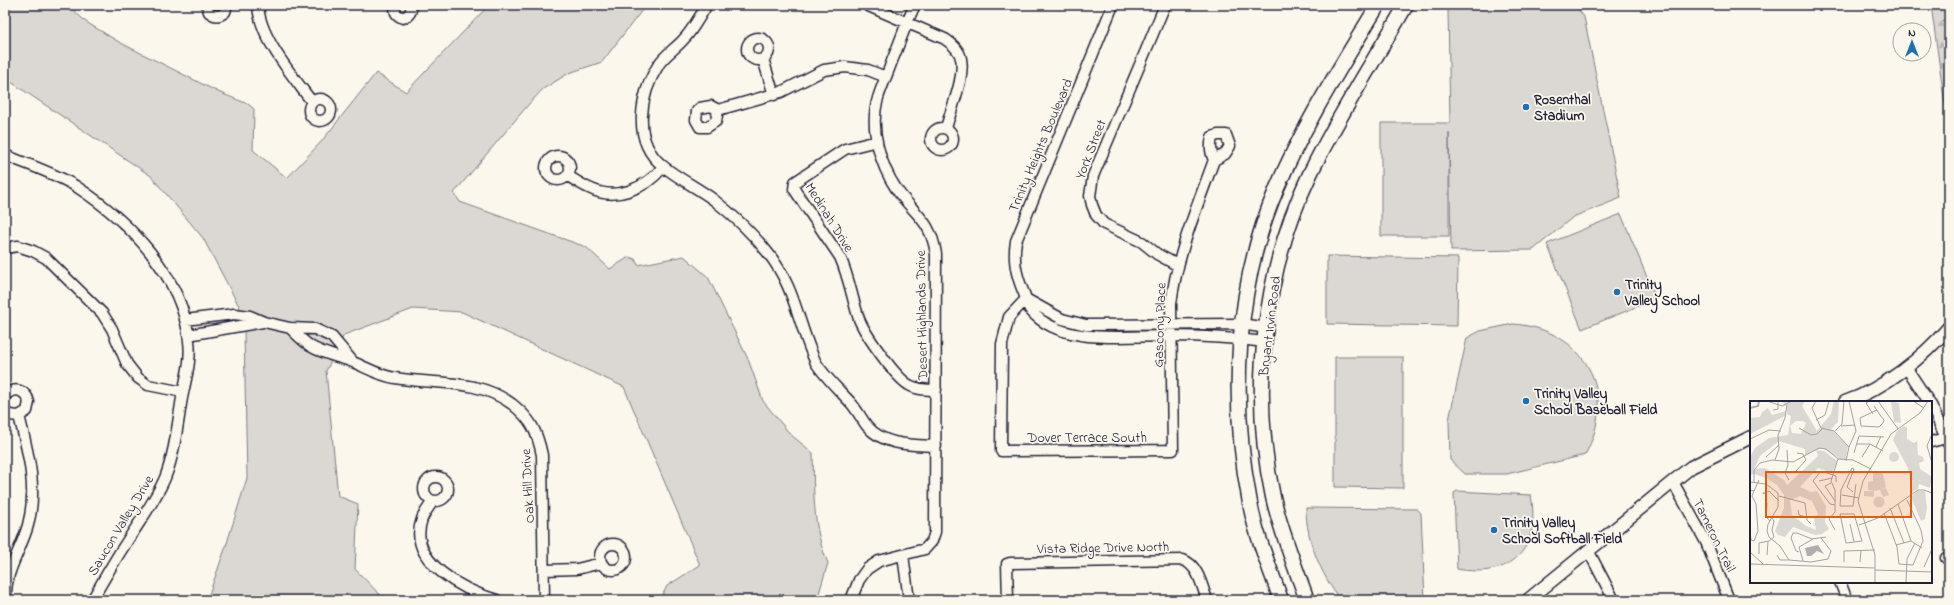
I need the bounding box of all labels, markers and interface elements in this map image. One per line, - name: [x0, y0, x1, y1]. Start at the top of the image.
- north arrow: [1892, 22, 1932, 62]
- text: N: [1908, 25, 1916, 41]
- street label: Trinity Heights Boulevard: [1004, 75, 1080, 216]
- place label: Rosenthal Stadium: [1533, 90, 1591, 127]
- marker: Rosenthal Stadium: [1521, 102, 1531, 112]
- street label: York Street: [1070, 116, 1113, 182]
- street label: Medinah Drive: [799, 179, 859, 257]
- street label: Desert Highlands Drive: [911, 249, 935, 381]
- street label: Bryant Irvin Road: [1254, 275, 1288, 379]
- place label: Trinity Valley School: [1624, 275, 1700, 314]
- street label: Gascony Place: [1149, 282, 1173, 368]
- marker: Trinity Valley School: [1612, 287, 1622, 297]
- place label: Trinity Valley School Baseball Field: [1534, 384, 1658, 421]
- marker: Trinity Valley School Baseball Field: [1521, 396, 1531, 406]
- inset map: [1750, 401, 1932, 583]
- street label: Dover Terrace South: [1026, 428, 1147, 449]
- street label: Oak Hill Drive: [516, 447, 541, 524]
- street label: Saucon Valley Drive: [83, 471, 161, 581]
- street label: Tameron Trail: [1687, 495, 1741, 576]
- place label: Trinity Valley School Softball Field: [1502, 513, 1622, 550]
- marker: Trinity Valley School Softball Field: [1489, 525, 1499, 535]
- street label: Vista Ridge Drive North: [1036, 537, 1169, 561]

